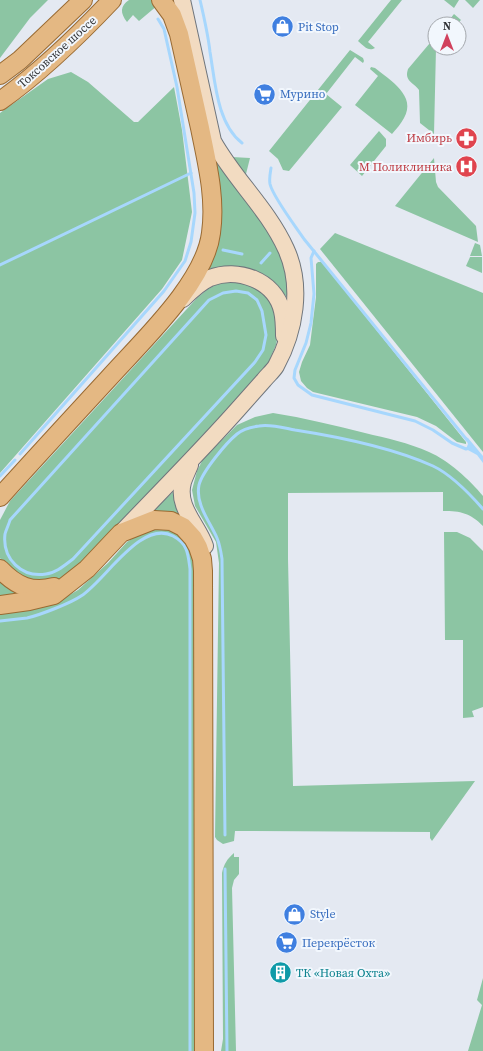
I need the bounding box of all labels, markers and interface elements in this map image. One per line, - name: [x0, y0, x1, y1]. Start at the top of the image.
- street label: Токсовское шоссе: [14, 12, 100, 92]
- shop icon: Pit Stop: [270, 14, 296, 40]
- north arrow: [427, 16, 467, 56]
- place label: Pit Stop: [298, 19, 339, 35]
- text: N: [443, 19, 451, 34]
- supermarket icon: Мурино: [252, 81, 278, 107]
- place label: Мурино: [280, 86, 326, 102]
- pharmacy icon: Имбирь: [454, 125, 480, 151]
- place label: Имбирь: [406, 130, 452, 146]
- hospital icon: М Поликлиника: [454, 154, 480, 180]
- place label: М Поликлиника: [359, 159, 453, 175]
- shop icon: Style: [282, 901, 308, 927]
- place label: Style: [310, 906, 336, 922]
- supermarket icon: Перекрёсток: [273, 930, 299, 956]
- place label: Перекрёсток: [302, 935, 375, 951]
- building icon: ТК «Новая Охта»: [268, 960, 294, 986]
- place label: ТК «Новая Охта»: [296, 965, 390, 981]

